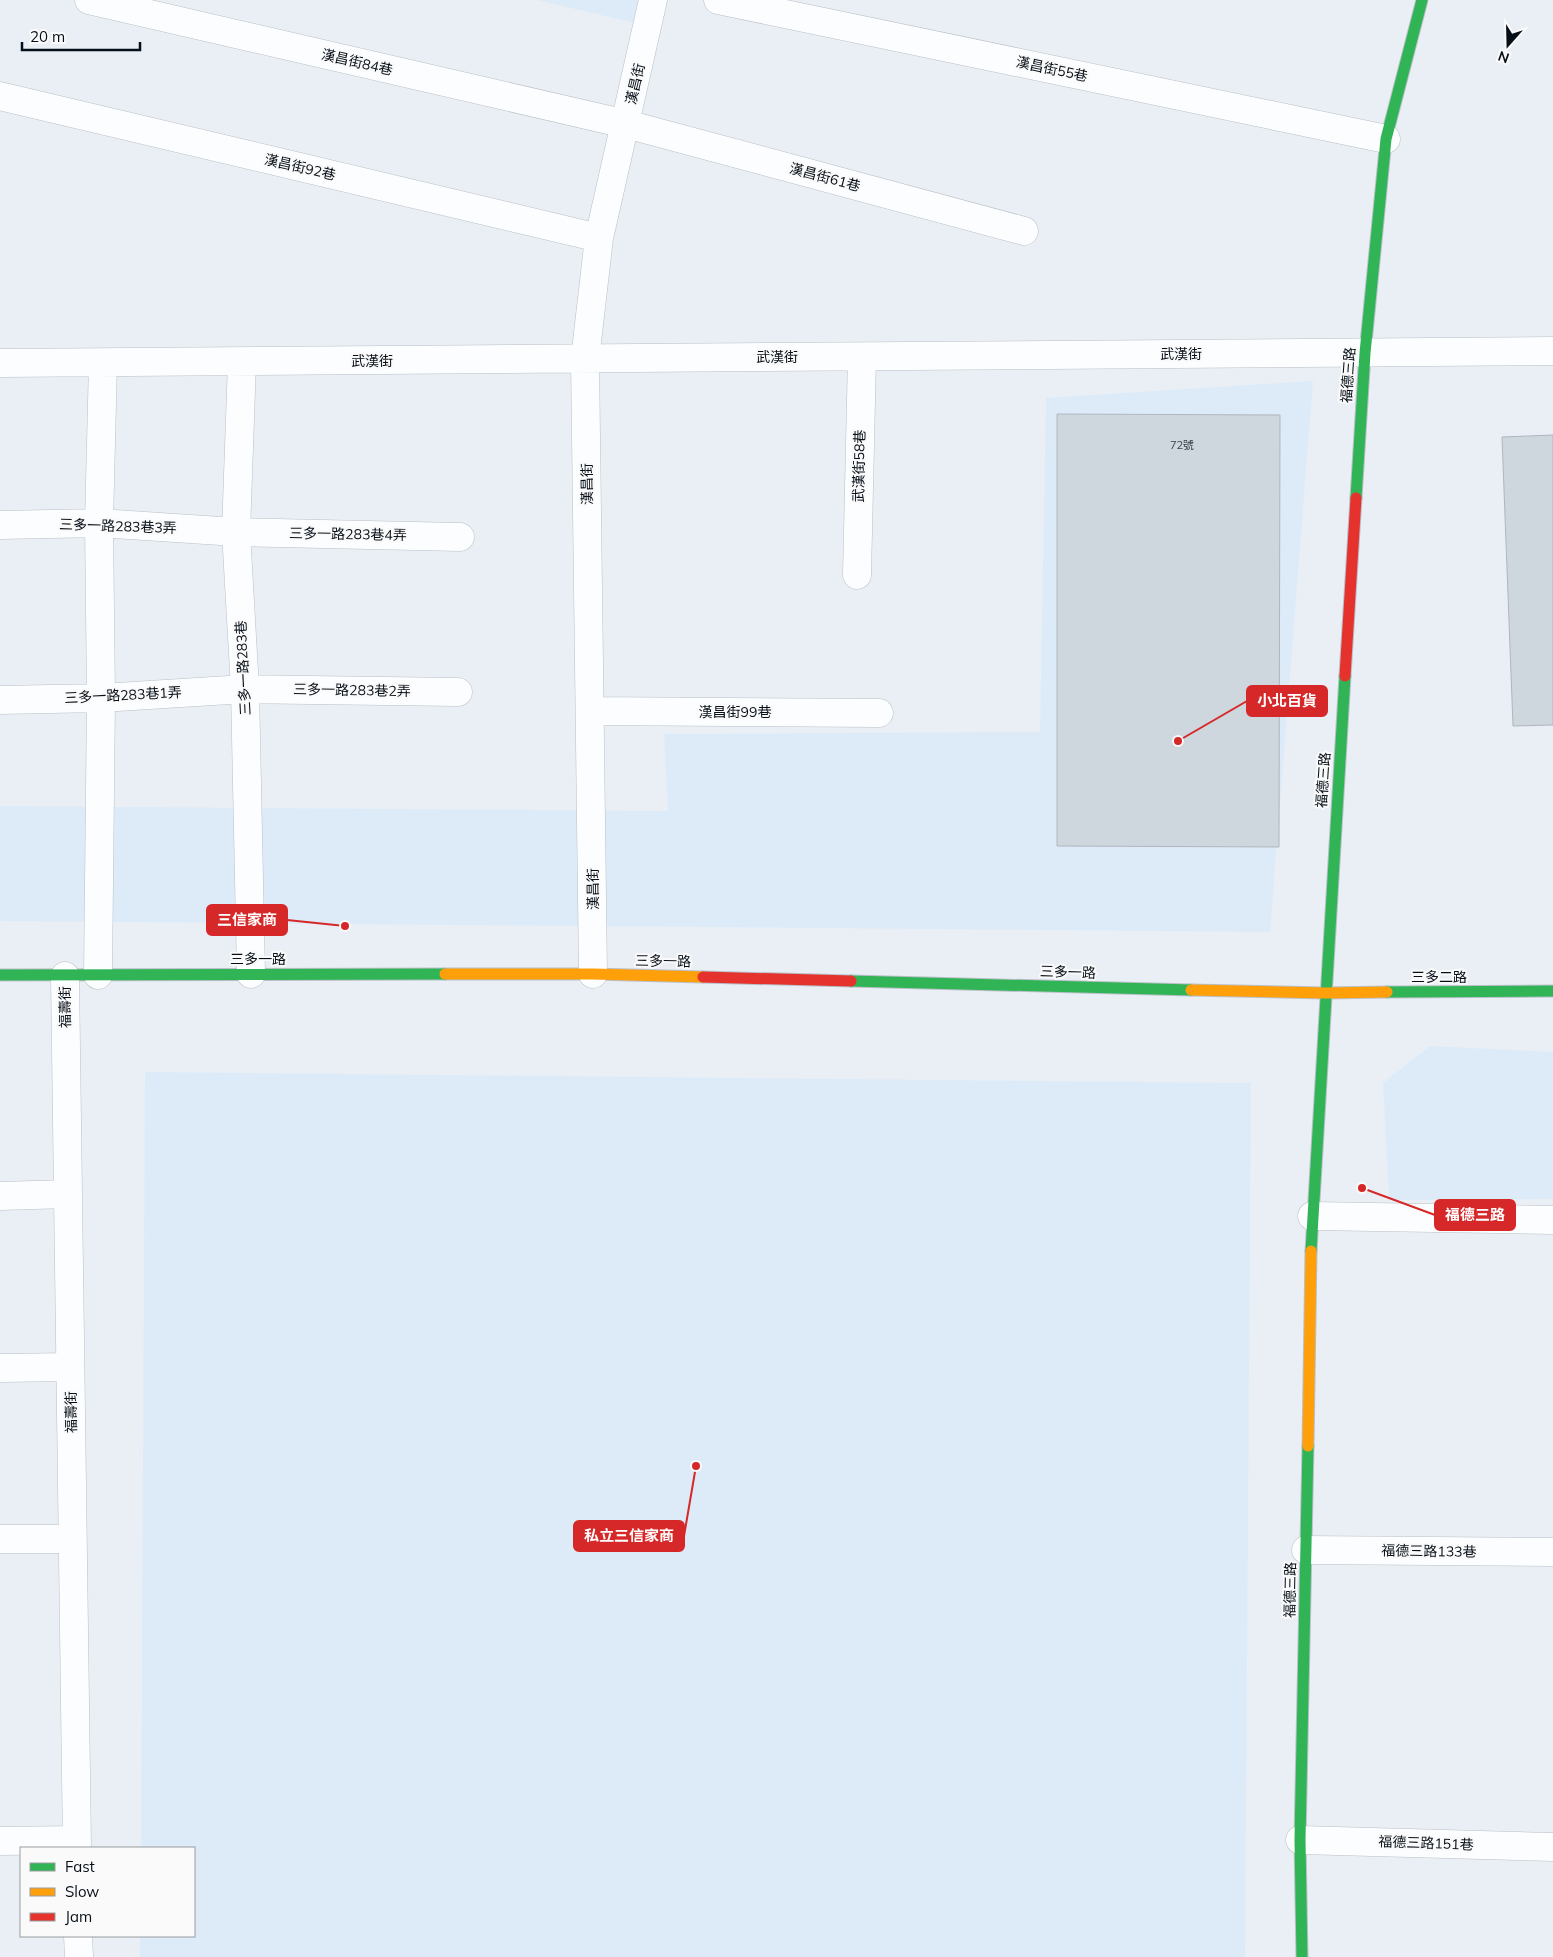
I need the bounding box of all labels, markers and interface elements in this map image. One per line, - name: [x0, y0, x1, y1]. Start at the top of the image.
- scale bar: [22, 20, 140, 52]
- north arrow: [1483, 20, 1533, 70]
- text: 20 m: [30, 27, 65, 46]
- street label: 漢昌街84巷: [320, 45, 394, 79]
- text: N: [1496, 47, 1512, 67]
- street label: 漢昌街55巷: [1015, 53, 1089, 85]
- street label: 漢昌街: [622, 62, 648, 106]
- street label: 漢昌街92巷: [263, 150, 337, 184]
- street label: 漢昌街61巷: [788, 159, 862, 195]
- street label: 武漢街: [1160, 345, 1202, 363]
- street label: 福德三路: [1337, 346, 1359, 404]
- street label: 武漢街: [756, 348, 798, 366]
- street label: 武漢街: [351, 352, 393, 370]
- street label: 武漢街58巷: [849, 429, 869, 503]
- house number: 72號: [1170, 438, 1194, 452]
- street label: 漢昌街: [578, 463, 596, 505]
- street label: 三多一路283巷3弄: [59, 515, 177, 537]
- street label: 三多一路283巷4弄: [289, 524, 407, 544]
- street label: 三多一路283巷: [232, 620, 254, 716]
- street label: 三多一路283巷2弄: [293, 680, 411, 700]
- street label: 三多一路283巷1弄: [64, 683, 182, 707]
- callout: 小北百貨: [1247, 686, 1327, 716]
- text: 小北百貨: [1257, 691, 1317, 710]
- street label: 漢昌街99巷: [699, 703, 771, 721]
- street label: 福德三路: [1312, 751, 1334, 809]
- street label: 漢昌街: [584, 868, 602, 910]
- callout: 三信家商: [207, 905, 287, 935]
- text: 三信家商: [217, 910, 277, 929]
- street label: 三多一路: [230, 950, 286, 968]
- street label: 三多一路: [635, 952, 691, 970]
- street label: 三多一路: [1040, 962, 1096, 982]
- street label: 三多二路: [1411, 968, 1467, 986]
- street label: 福壽街: [56, 986, 74, 1028]
- callout: 福德三路: [1435, 1200, 1515, 1230]
- text: 福德三路: [1445, 1205, 1505, 1224]
- street label: 福壽街: [62, 1391, 80, 1433]
- callout: 私立三信家商: [574, 1521, 684, 1551]
- text: 私立三信家商: [584, 1526, 674, 1545]
- street label: 福德三路133巷: [1381, 1541, 1477, 1561]
- street label: 福德三路: [1281, 1562, 1299, 1618]
- street label: 福德三路151巷: [1378, 1832, 1474, 1854]
- legend: [20, 1847, 195, 1937]
- text: Fast: [65, 1857, 95, 1876]
- text: Slow: [65, 1882, 99, 1901]
- text: Jam: [65, 1907, 92, 1926]

